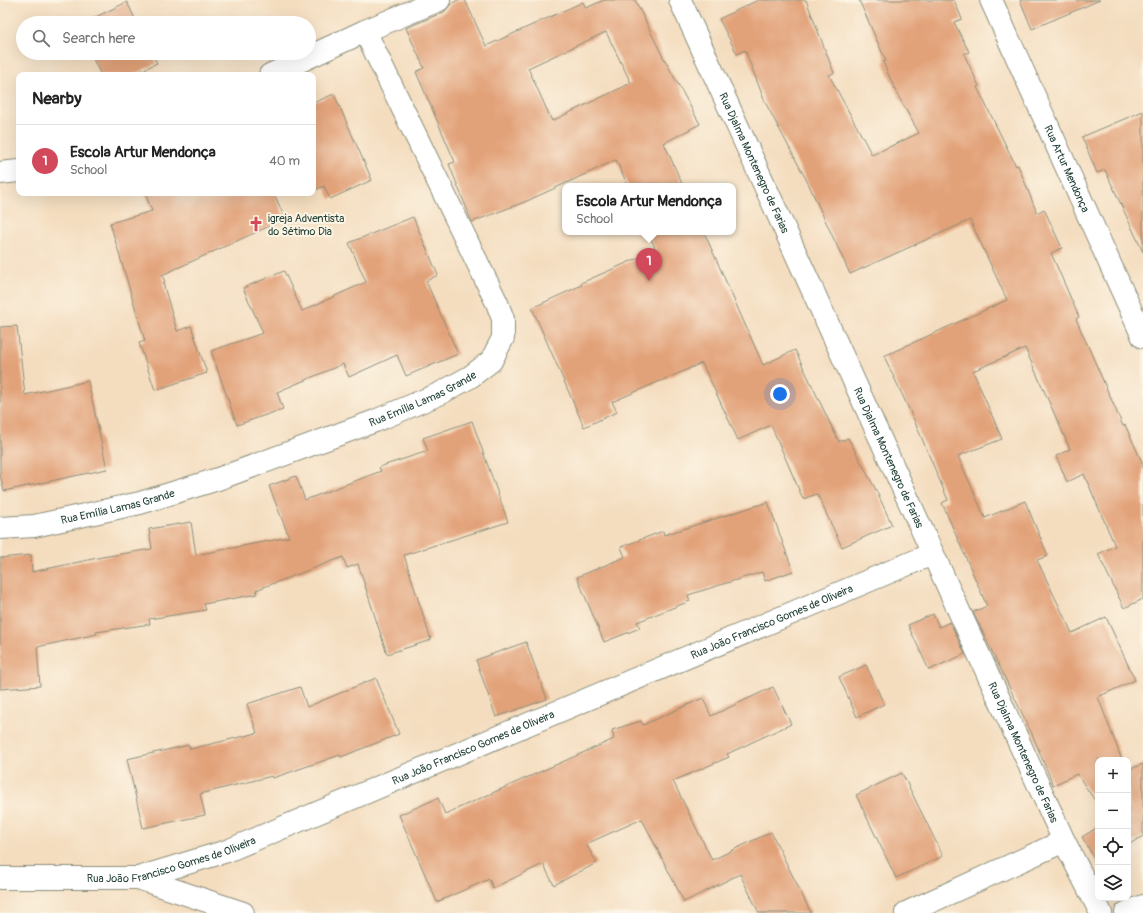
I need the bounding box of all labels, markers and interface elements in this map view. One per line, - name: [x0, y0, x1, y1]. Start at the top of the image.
- search box: [16, 16, 316, 60]
- icon: search: [30, 27, 52, 49]
- text: Search here: [62, 29, 135, 48]
- text: Nearby: [32, 88, 81, 109]
- street label: Rua Djalma Montenegro de Farias: [716, 91, 792, 235]
- street label: Rua Artur Mendonça: [1041, 123, 1092, 214]
- text: Escola Artur Mendonça: [70, 143, 216, 162]
- text: 1: [42, 153, 48, 169]
- text: 40 m: [269, 153, 300, 169]
- text: School: [70, 162, 107, 178]
- popup: [562, 183, 736, 235]
- text: Escola Artur Mendonça: [576, 192, 722, 211]
- text: School: [576, 211, 613, 227]
- place label: igreja Adventista do Sétimo Dia: [268, 212, 344, 238]
- church icon: igreja Adventista do Sétimo Dia: [247, 215, 265, 233]
- pin: 1: [636, 248, 662, 281]
- street label: Rua Emília Lamas Grande: [367, 368, 480, 430]
- your location: [770, 384, 790, 404]
- street label: Rua Djalma Montenegro de Farias: [851, 385, 926, 530]
- street label: Rua Emília Lamas Grande: [60, 487, 177, 527]
- street label: Rua João Francisco Gomes de Oliveira: [689, 582, 855, 662]
- street label: Rua Djalma Montenegro de Farias: [985, 680, 1061, 825]
- street label: Rua João Francisco Gomes de Oliveira: [390, 708, 556, 788]
- map controls: [1095, 757, 1131, 901]
- button: +: [1095, 757, 1131, 793]
- button: −: [1095, 793, 1131, 829]
- button: locate: [1095, 829, 1131, 865]
- street label: Rua João Francisco Gomes de Oliveira: [87, 834, 258, 885]
- button: layers: [1095, 865, 1131, 901]

